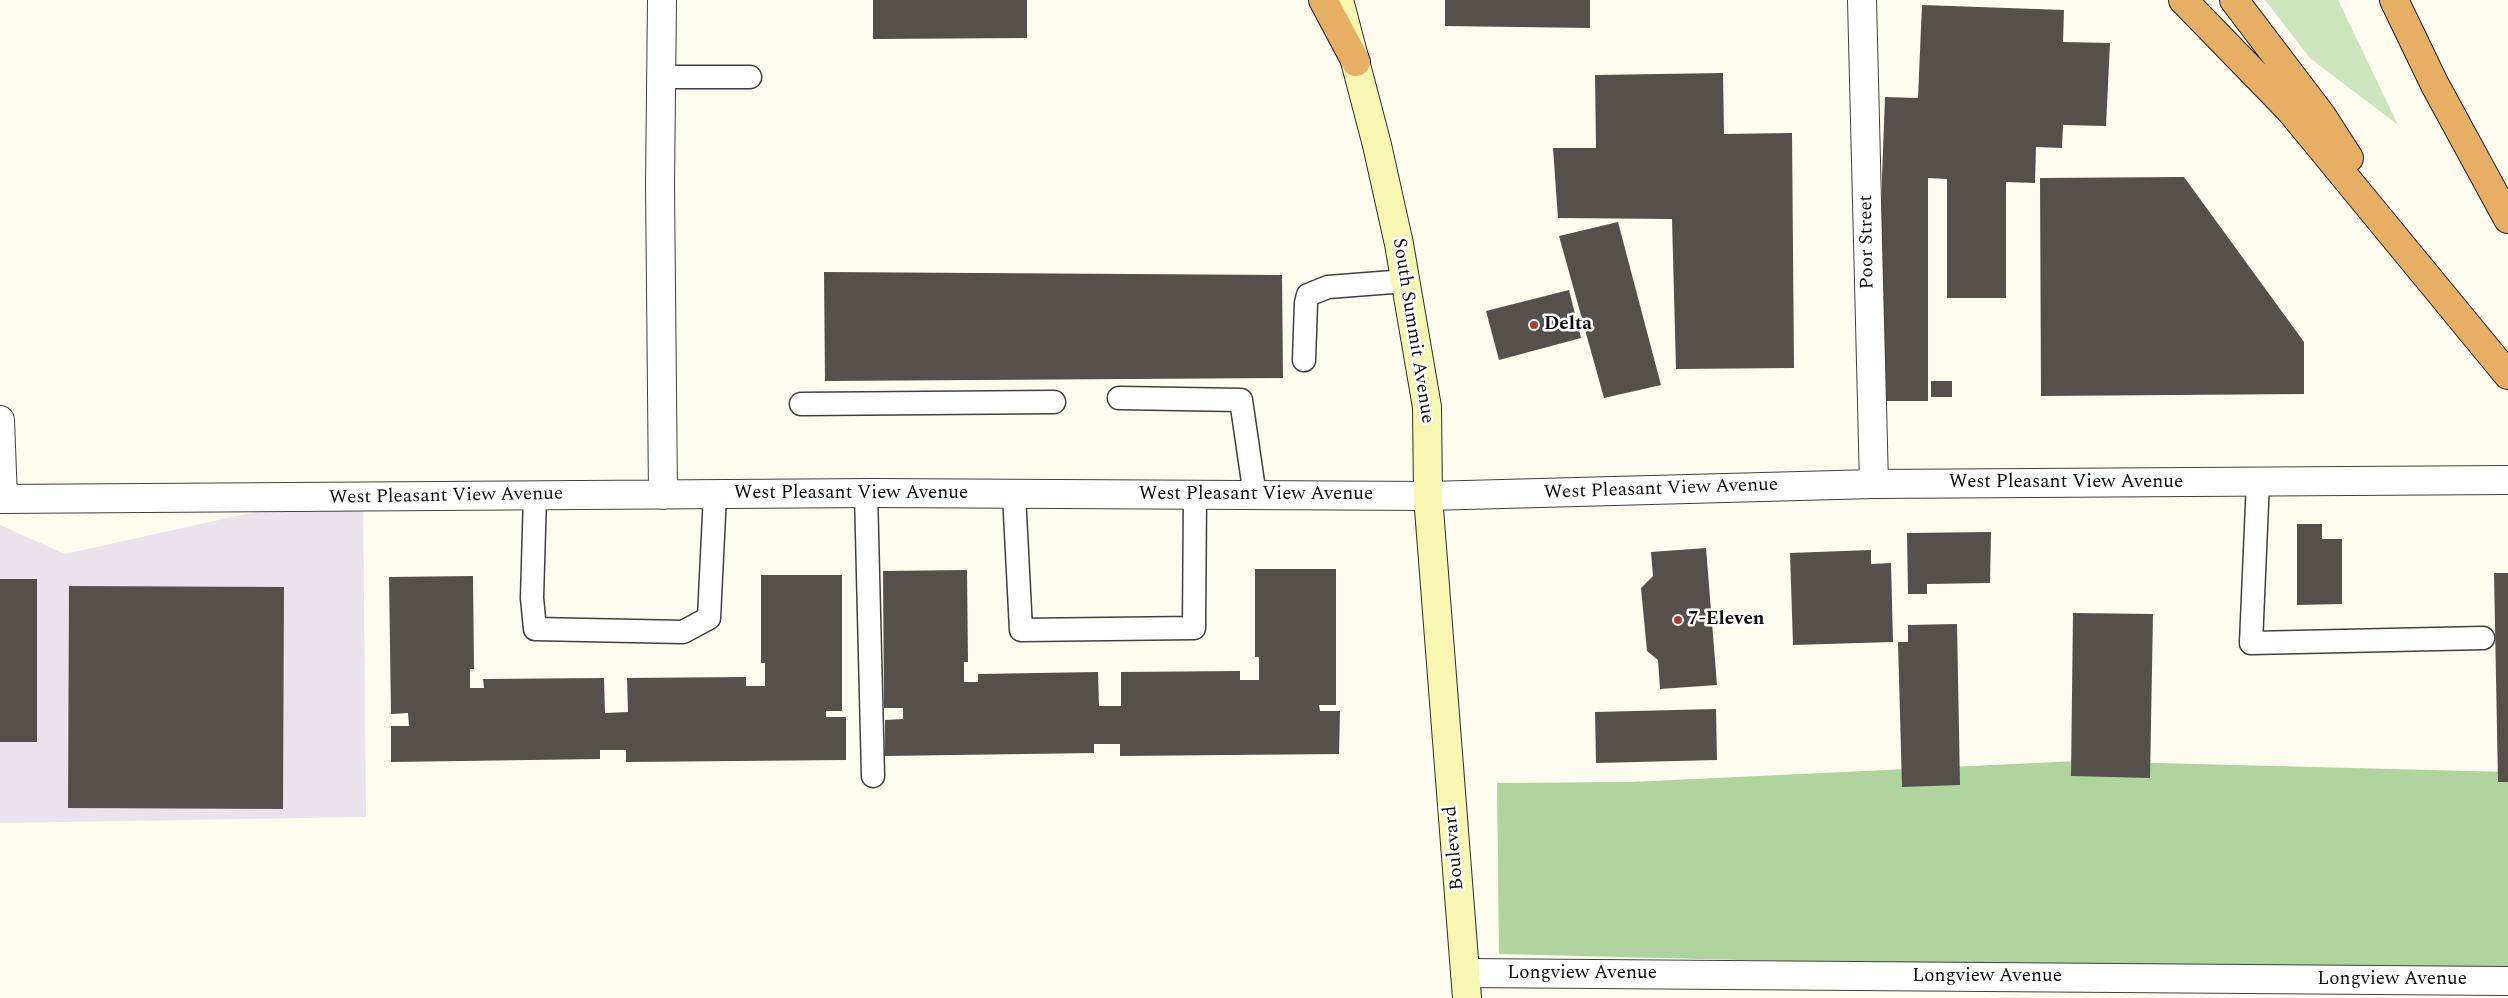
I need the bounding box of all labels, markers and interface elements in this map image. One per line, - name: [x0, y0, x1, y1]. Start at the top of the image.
- street label: Poor Street: [1856, 195, 1880, 289]
- street label: South Summit Avenue: [1386, 237, 1438, 425]
- place label: Delta: [1544, 314, 1592, 336]
- marker: Delta: [1528, 319, 1540, 331]
- street label: West Pleasant View Avenue: [1949, 472, 2183, 494]
- street label: West Pleasant View Avenue: [1544, 475, 1778, 505]
- street label: West Pleasant View Avenue: [734, 483, 968, 505]
- street label: West Pleasant View Avenue: [329, 484, 563, 510]
- street label: West Pleasant View Avenue: [1139, 484, 1373, 506]
- place label: 7-Eleven: [1688, 609, 1765, 631]
- marker: 7-Eleven: [1672, 614, 1684, 626]
- street label: Boulevard: [1440, 805, 1470, 891]
- street label: Longview Avenue: [1507, 963, 1657, 985]
- street label: Longview Avenue: [1912, 966, 2062, 988]
- street label: Longview Avenue: [2317, 969, 2467, 991]

